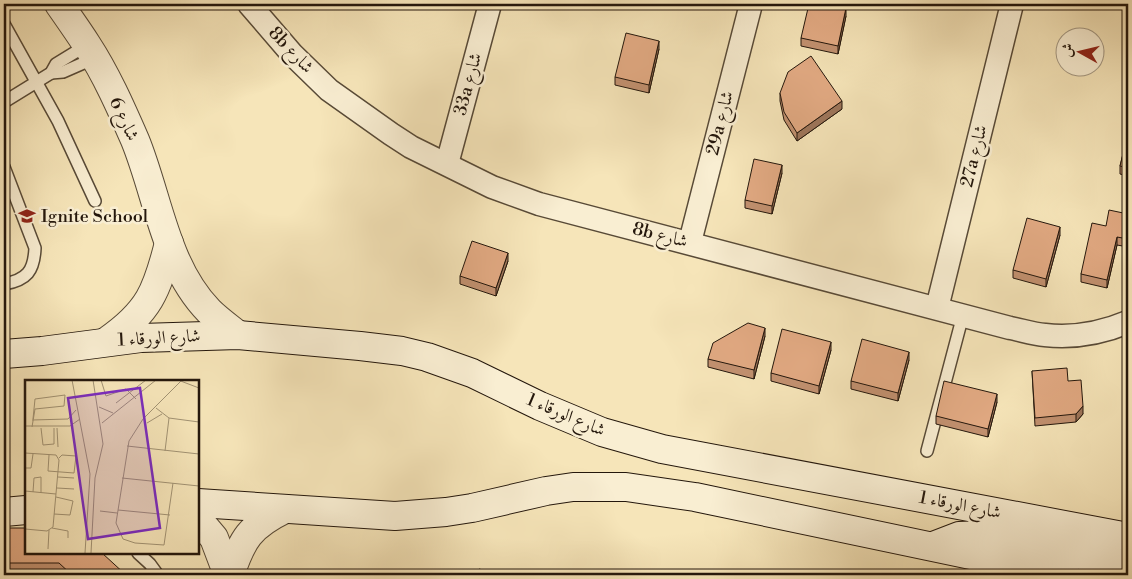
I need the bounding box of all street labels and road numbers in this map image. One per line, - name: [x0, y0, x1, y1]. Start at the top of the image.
- street label: 8b شارع: [261, 22, 319, 80]
- street label: 33a شارع: [449, 50, 490, 119]
- street label: 29a شارع: [701, 89, 742, 158]
- street label: شارع 6: [101, 93, 144, 146]
- street label: 27a شارع: [955, 122, 996, 190]
- street label: 8b شارع: [629, 217, 690, 256]
- street label: شارع الورقاء 1: [117, 324, 201, 355]
- street label: شارع الورقاء 1: [522, 388, 609, 445]
- street label: شارع الورقاء 1: [916, 486, 1003, 527]

